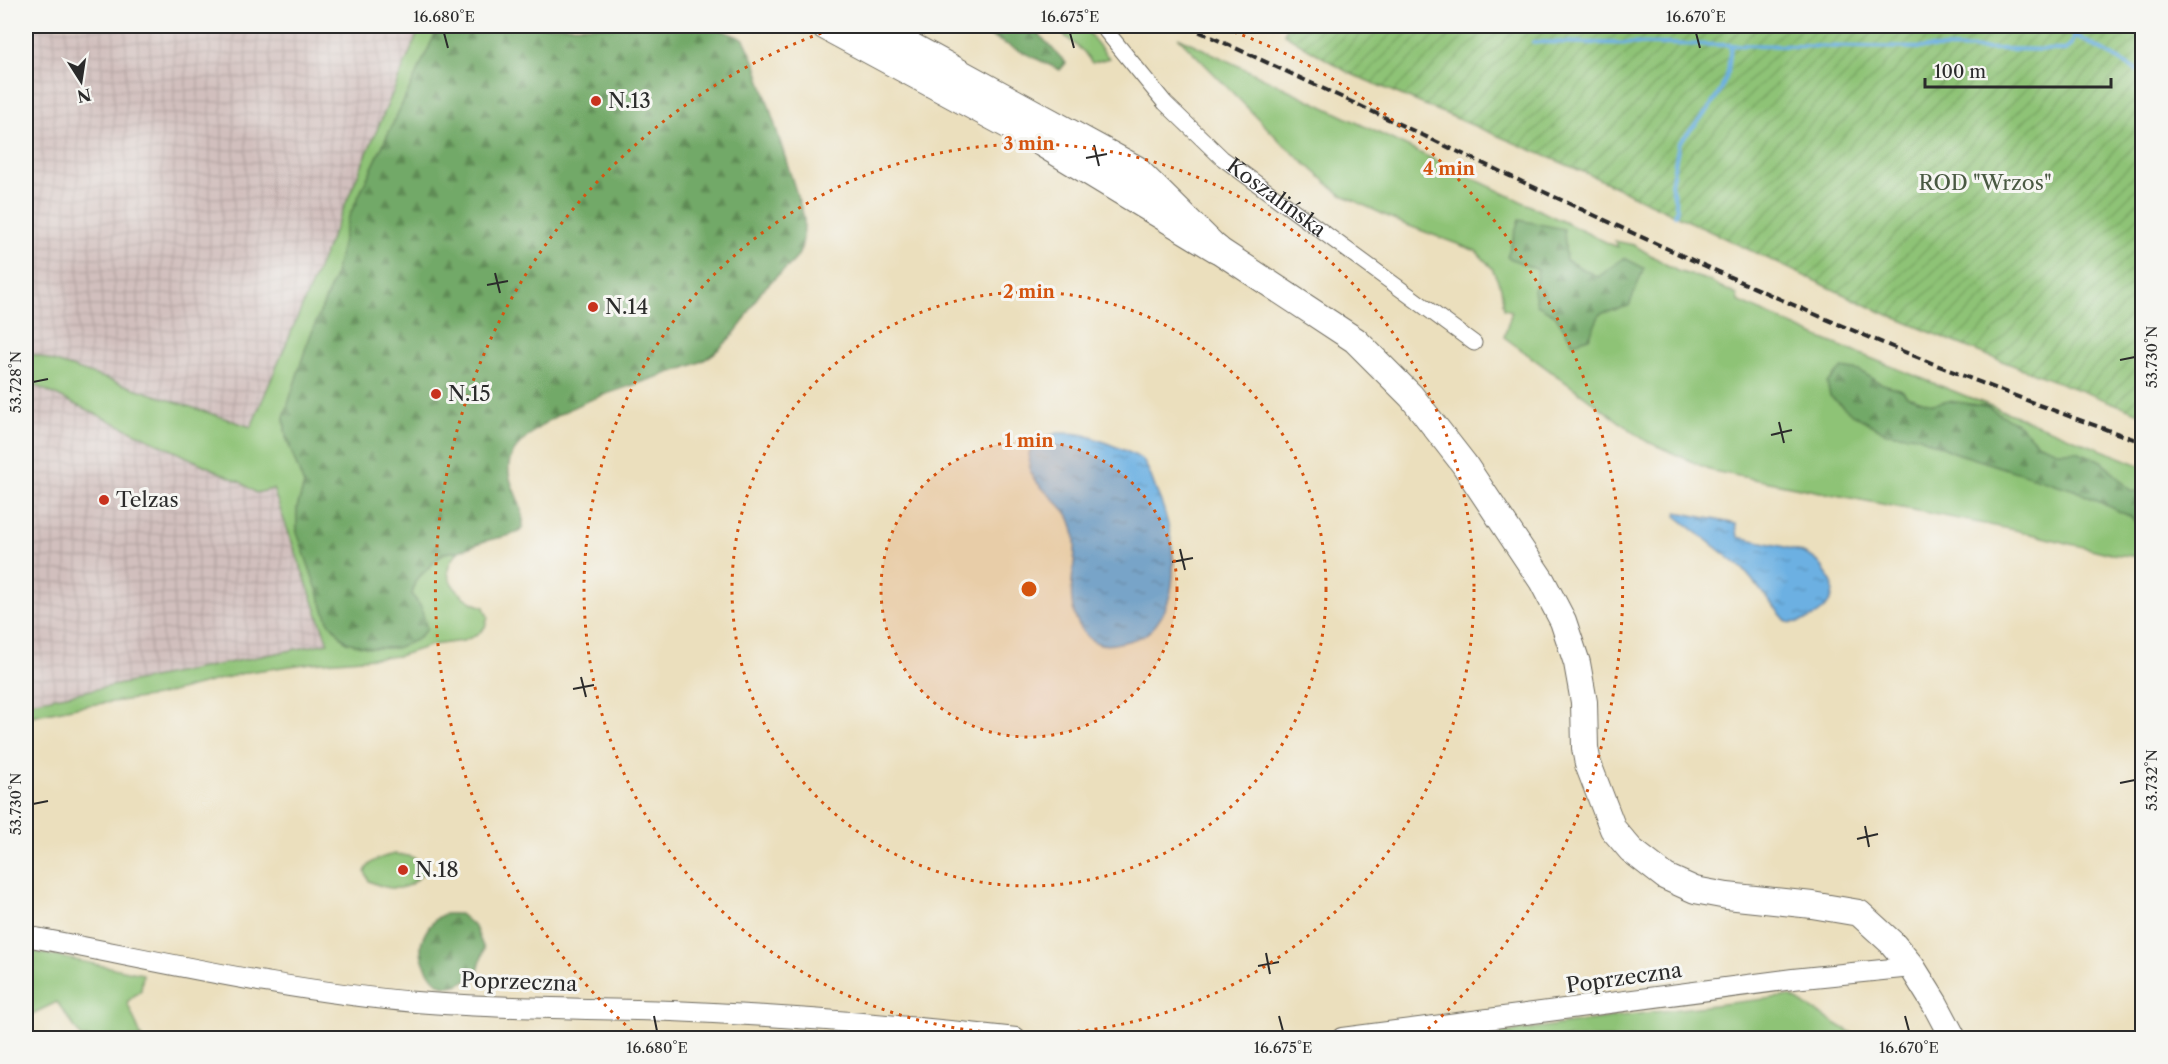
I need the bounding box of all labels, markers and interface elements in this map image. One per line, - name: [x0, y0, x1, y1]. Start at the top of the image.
- text: 16.680°E: [413, 7, 475, 26]
- text: 16.675°E: [1041, 7, 1099, 26]
- text: 16.670°E: [1666, 7, 1726, 26]
- north arrow: [51, 51, 111, 111]
- scale bar: [1925, 51, 2111, 89]
- text: 100 m: [1934, 61, 1986, 83]
- text: N: [75, 84, 93, 107]
- place label: N.13: [608, 88, 651, 113]
- marker: N.13: [589, 94, 603, 108]
- text: 3 min: [1003, 133, 1055, 155]
- street label: Koszalińska: [1222, 153, 1332, 243]
- text: 4 min: [1423, 158, 1476, 180]
- park label: ROD "Wrzos": [1918, 170, 2052, 195]
- text: 2 min: [1003, 281, 1056, 303]
- place label: N.14: [605, 294, 649, 319]
- marker: N.14: [586, 300, 600, 314]
- text: 53.730°N: [2142, 326, 2161, 388]
- text: 53.728°N: [6, 351, 25, 413]
- place label: N.15: [448, 381, 491, 406]
- marker: N.15: [429, 387, 443, 401]
- text: 1 min: [1004, 430, 1054, 452]
- place label: Telzas: [116, 487, 179, 512]
- marker: Telzas: [97, 493, 111, 507]
- centre of rings: [1019, 579, 1039, 599]
- text: 53.732°N: [2142, 749, 2161, 811]
- text: 53.730°N: [6, 773, 25, 835]
- place label: N.18: [415, 857, 459, 882]
- marker: N.18: [396, 863, 410, 877]
- street label: Poprzeczna: [1564, 957, 1684, 998]
- street label: Poprzeczna: [460, 967, 579, 996]
- text: 16.680°E: [626, 1038, 688, 1057]
- text: 16.675°E: [1254, 1038, 1312, 1057]
- text: 16.670°E: [1879, 1038, 1939, 1057]

